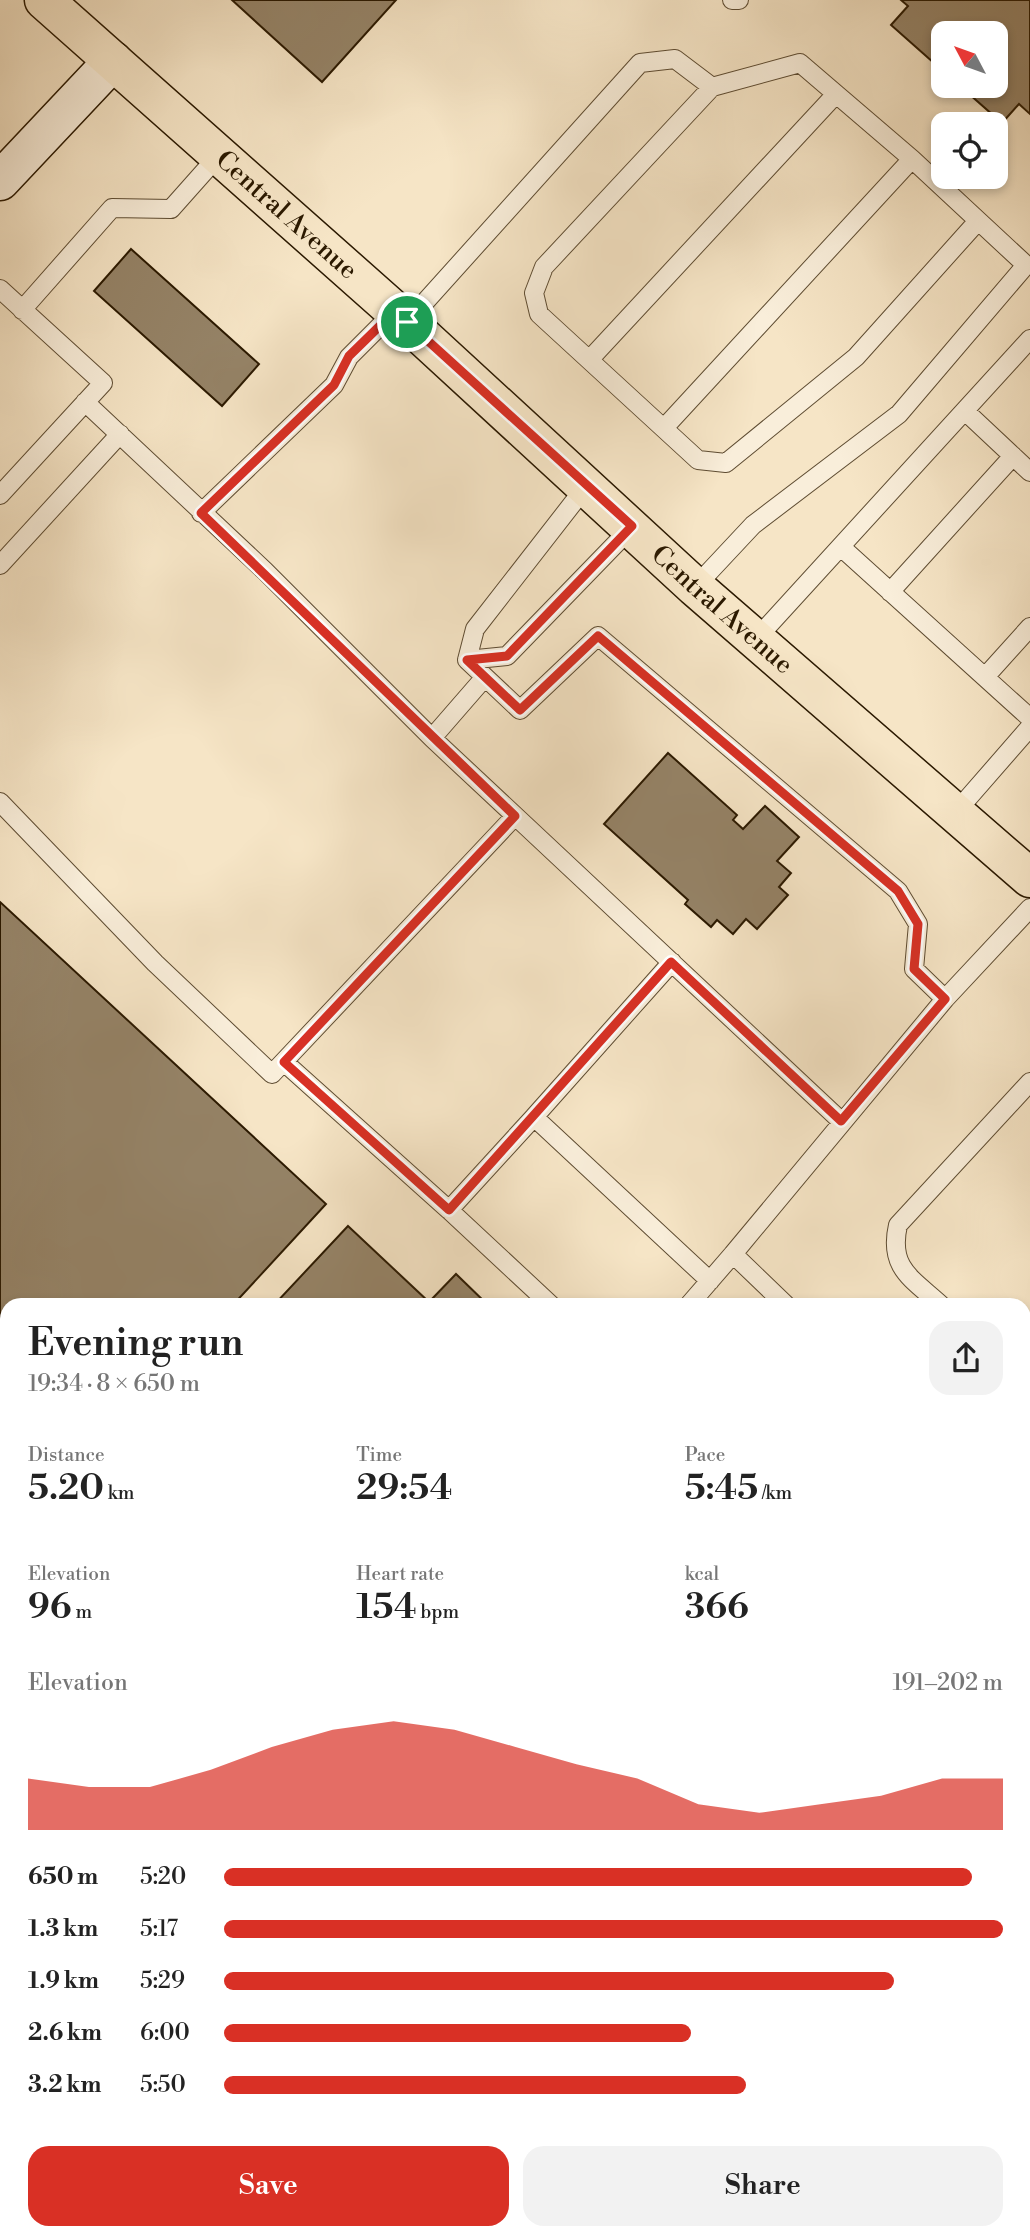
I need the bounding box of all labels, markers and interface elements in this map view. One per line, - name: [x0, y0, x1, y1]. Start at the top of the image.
- north arrow: [931, 21, 1008, 98]
- map controls: [931, 21, 1008, 189]
- button: locate: [931, 112, 1008, 189]
- street label: Central Avenue: [209, 144, 364, 286]
- pin: [377, 292, 437, 352]
- icon: arrive: [388, 303, 426, 341]
- street label: Central Avenue: [644, 539, 800, 681]
- text: Evening run: [28, 1320, 243, 1367]
- button: share: [929, 1321, 1003, 1395]
- text: 19:34 · 8 × 650 m: [28, 1370, 200, 1398]
- text: Distance: [28, 1443, 105, 1467]
- text: Time: [356, 1443, 402, 1467]
- text: Pace: [685, 1443, 725, 1467]
- text: 5.20: [28, 1467, 104, 1510]
- text: 29:54: [356, 1467, 452, 1510]
- text: 5:45: [685, 1467, 758, 1510]
- text: km: [104, 1481, 134, 1505]
- text: /km: [758, 1481, 792, 1505]
- text: Elevation: [28, 1562, 110, 1586]
- text: Heart rate: [356, 1562, 444, 1586]
- text: kcal: [685, 1562, 719, 1586]
- text: 96: [28, 1586, 72, 1629]
- text: 154: [356, 1586, 417, 1629]
- text: 366: [685, 1586, 749, 1629]
- text: m: [72, 1600, 92, 1624]
- text: bpm: [417, 1600, 459, 1624]
- text: Elevation: [28, 1669, 128, 1697]
- text: 191–202 m: [892, 1669, 1003, 1697]
- text: 650 m: [28, 1863, 98, 1891]
- text: 5:20: [140, 1863, 186, 1891]
- text: 1.3 km: [28, 1915, 98, 1943]
- text: 5:17: [140, 1915, 178, 1943]
- text: 1.9 km: [28, 1967, 99, 1995]
- text: 5:29: [140, 1967, 185, 1995]
- text: 2.6 km: [28, 2019, 102, 2047]
- text: 6:00: [140, 2019, 190, 2047]
- text: 3.2 km: [28, 2071, 101, 2099]
- text: 5:50: [140, 2071, 186, 2099]
- button: Save: [28, 2146, 509, 2226]
- button: Share: [523, 2146, 1003, 2226]

